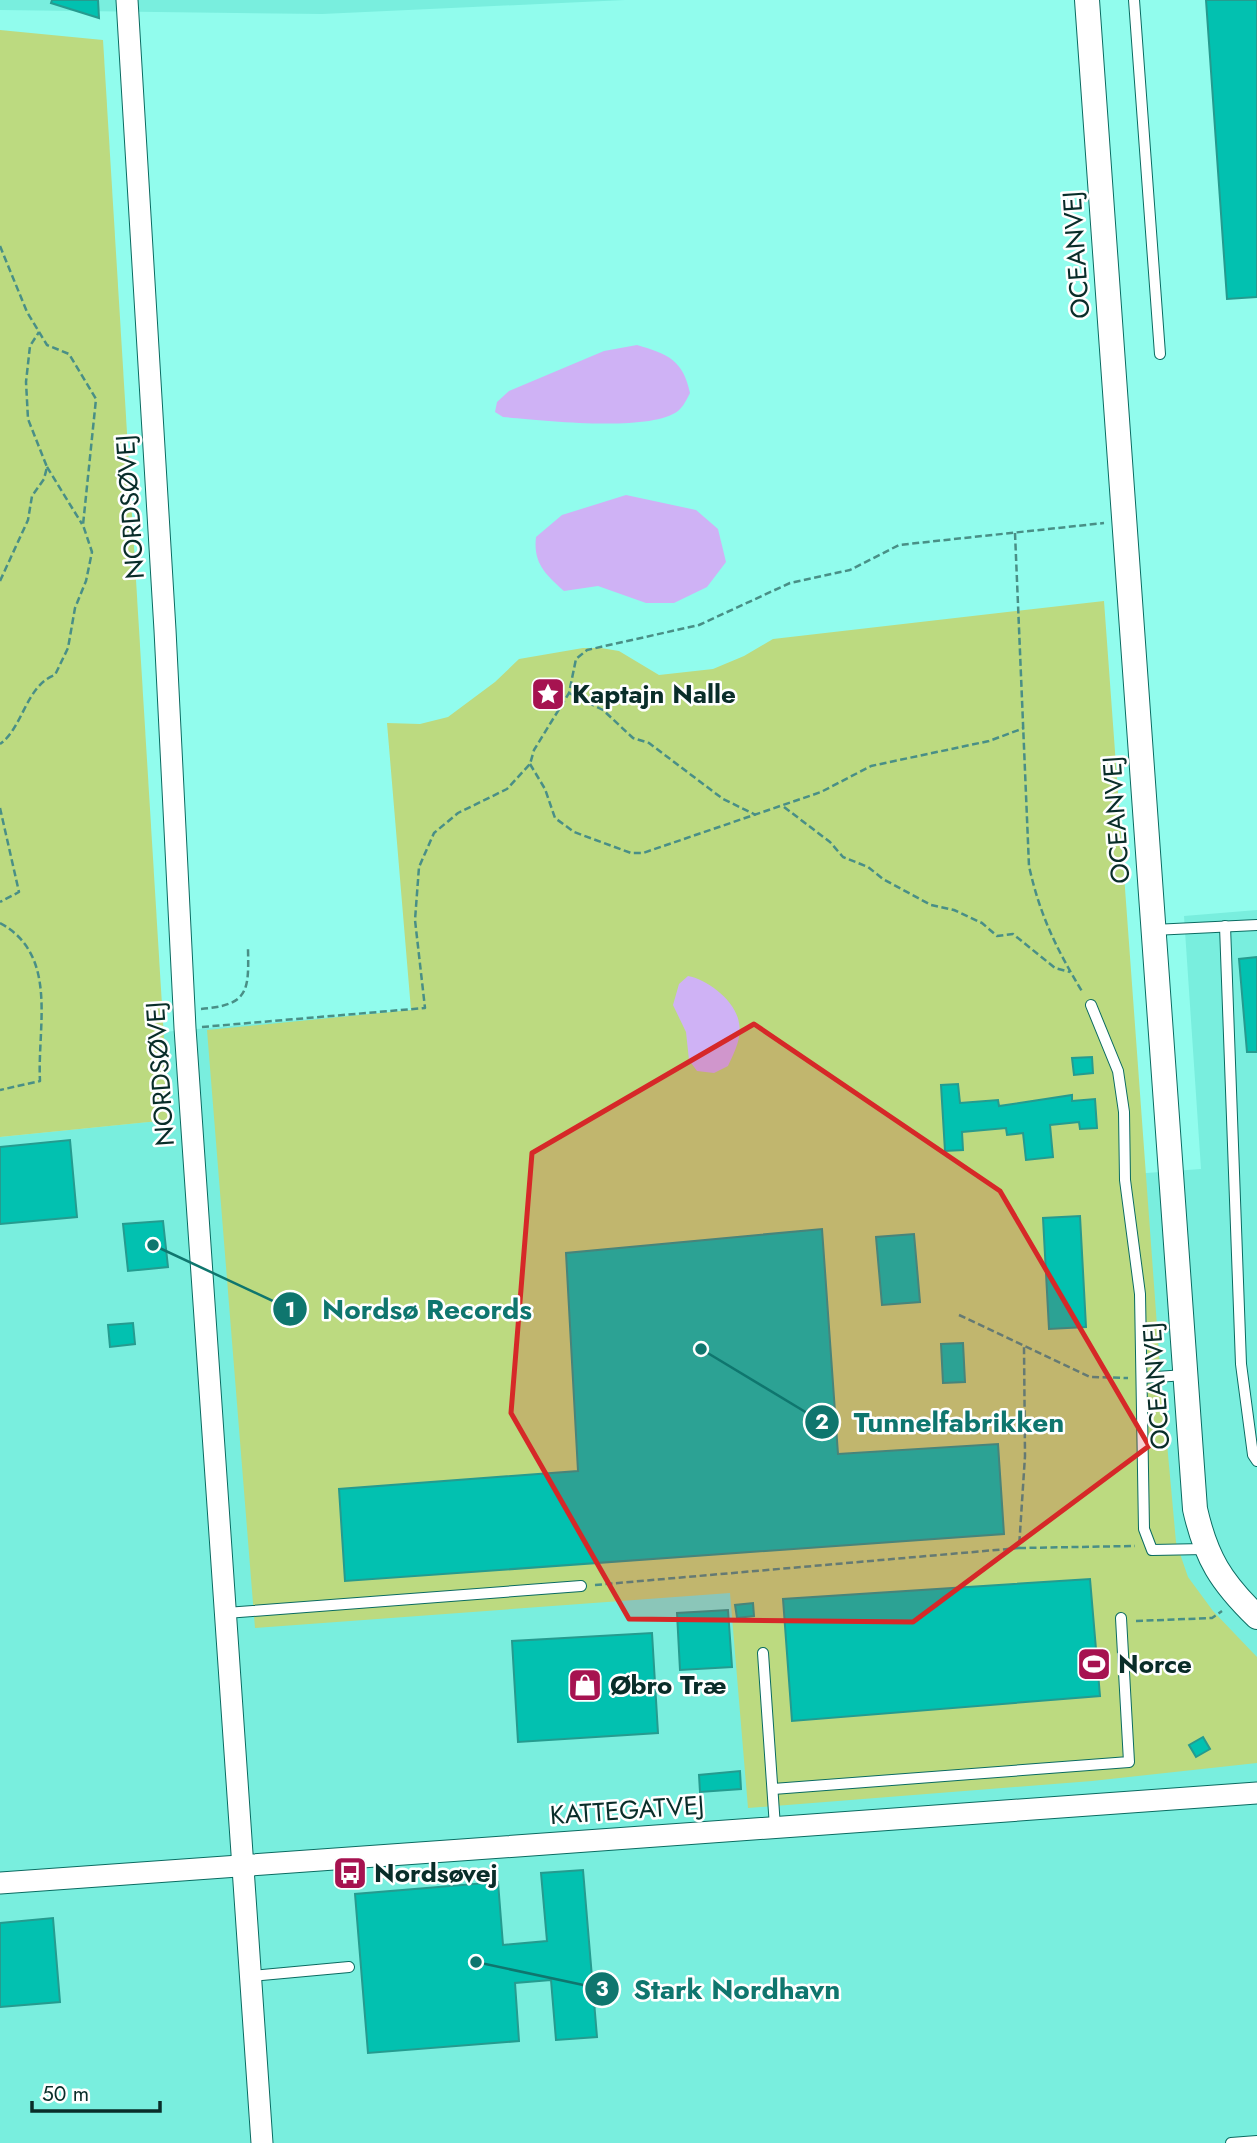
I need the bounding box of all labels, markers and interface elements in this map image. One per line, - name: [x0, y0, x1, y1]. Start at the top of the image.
- street label: OCEANVEJ: [1053, 190, 1099, 320]
- street label: NORDSØVEJ: [106, 434, 154, 580]
- place icon: Kaptajn Nalle: [529, 675, 567, 713]
- place label: Kaptajn Nalle: [572, 675, 736, 713]
- street label: OCEANVEJ: [1093, 755, 1139, 885]
- street label: NORDSØVEJ: [136, 1001, 184, 1147]
- callout: Nordsø Records: [273, 1285, 546, 1334]
- text: Nordsø Records: [322, 1289, 532, 1330]
- text: 1: [285, 1295, 295, 1325]
- street label: OCEANVEJ: [1133, 1321, 1179, 1451]
- callout: Tunnelfabrikken: [804, 1397, 1078, 1446]
- text: Tunnelfabrikken: [854, 1402, 1064, 1443]
- text: 2: [815, 1407, 829, 1437]
- sports icon: Norce: [1075, 1645, 1113, 1683]
- place label: Norce: [1118, 1645, 1192, 1683]
- shop icon: Øbro Træ: [566, 1666, 604, 1704]
- place label: Øbro Træ: [610, 1666, 727, 1704]
- street label: KATTEGATVEJ: [549, 1786, 705, 1834]
- bus stop icon: Nordsøvej: [331, 1854, 369, 1892]
- place label: Nordsøvej: [374, 1854, 498, 1892]
- callout: Stark Nordhavn: [585, 1964, 855, 2013]
- text: Stark Nordhavn: [634, 1969, 840, 2010]
- text: 3: [595, 1974, 609, 2004]
- scale bar: [32, 2070, 159, 2114]
- text: 50 m: [42, 2079, 89, 2109]

